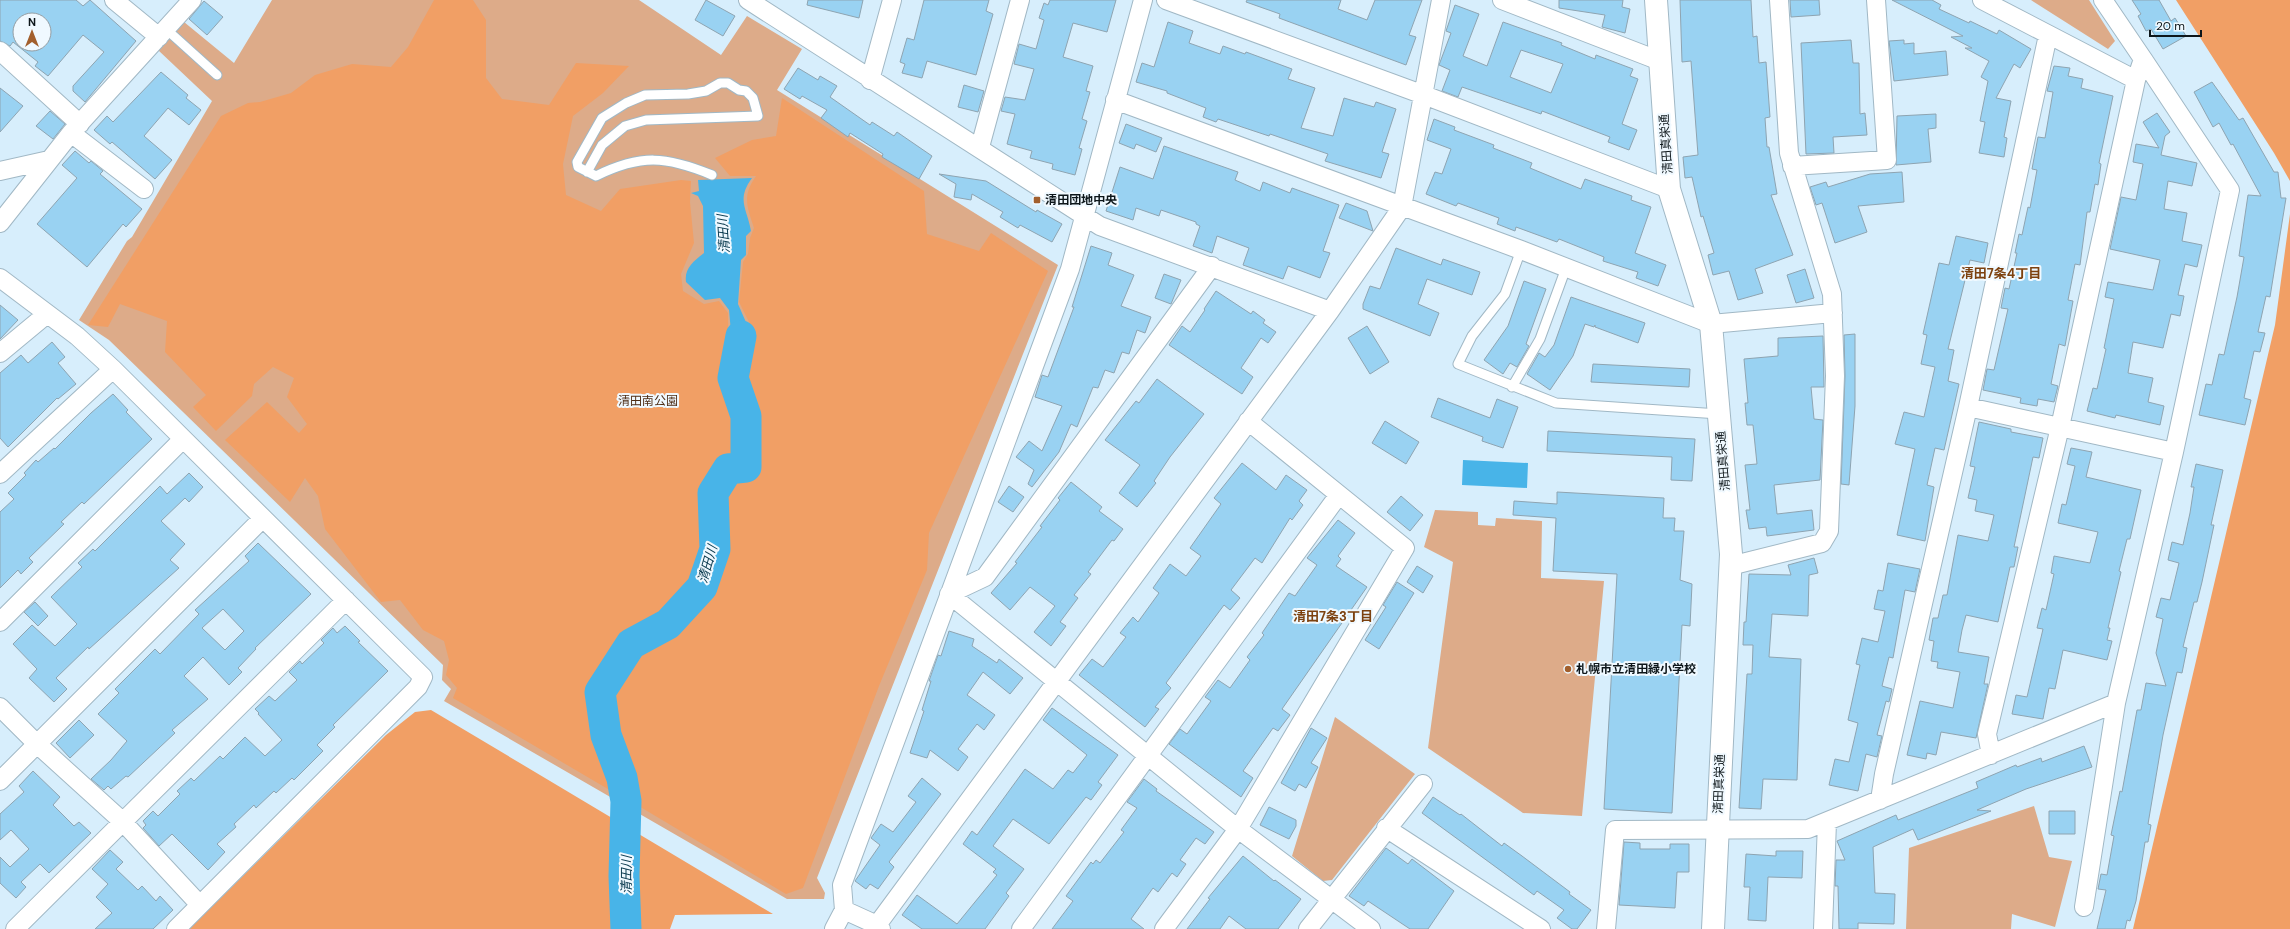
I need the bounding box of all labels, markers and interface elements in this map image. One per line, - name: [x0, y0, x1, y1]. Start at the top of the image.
- north arrow: [12, 12, 52, 52]
- scale bar: [2150, 12, 2201, 38]
- text: N: [28, 15, 36, 29]
- text: 20 m: [2156, 18, 2185, 34]
- street label: 清田真栄通: [1656, 114, 1676, 174]
- place label: 清田団地中央: [1045, 192, 1117, 208]
- marker: 清田団地中央: [1032, 195, 1042, 205]
- water label: 清田川: [714, 212, 733, 254]
- district label: 清田7条4丁目: [1961, 265, 2041, 282]
- park label: 清田南公園: [618, 393, 678, 409]
- street label: 清田真栄通: [1712, 430, 1734, 492]
- water label: 清田川: [694, 541, 722, 585]
- district label: 清田7条3丁目: [1293, 608, 1373, 625]
- place label: 札幌市立清田緑小学校: [1576, 661, 1696, 677]
- marker: 札幌市立清田緑小学校: [1563, 664, 1573, 674]
- street label: 清田真栄通: [1710, 754, 1728, 814]
- water label: 清田川: [618, 854, 635, 895]

